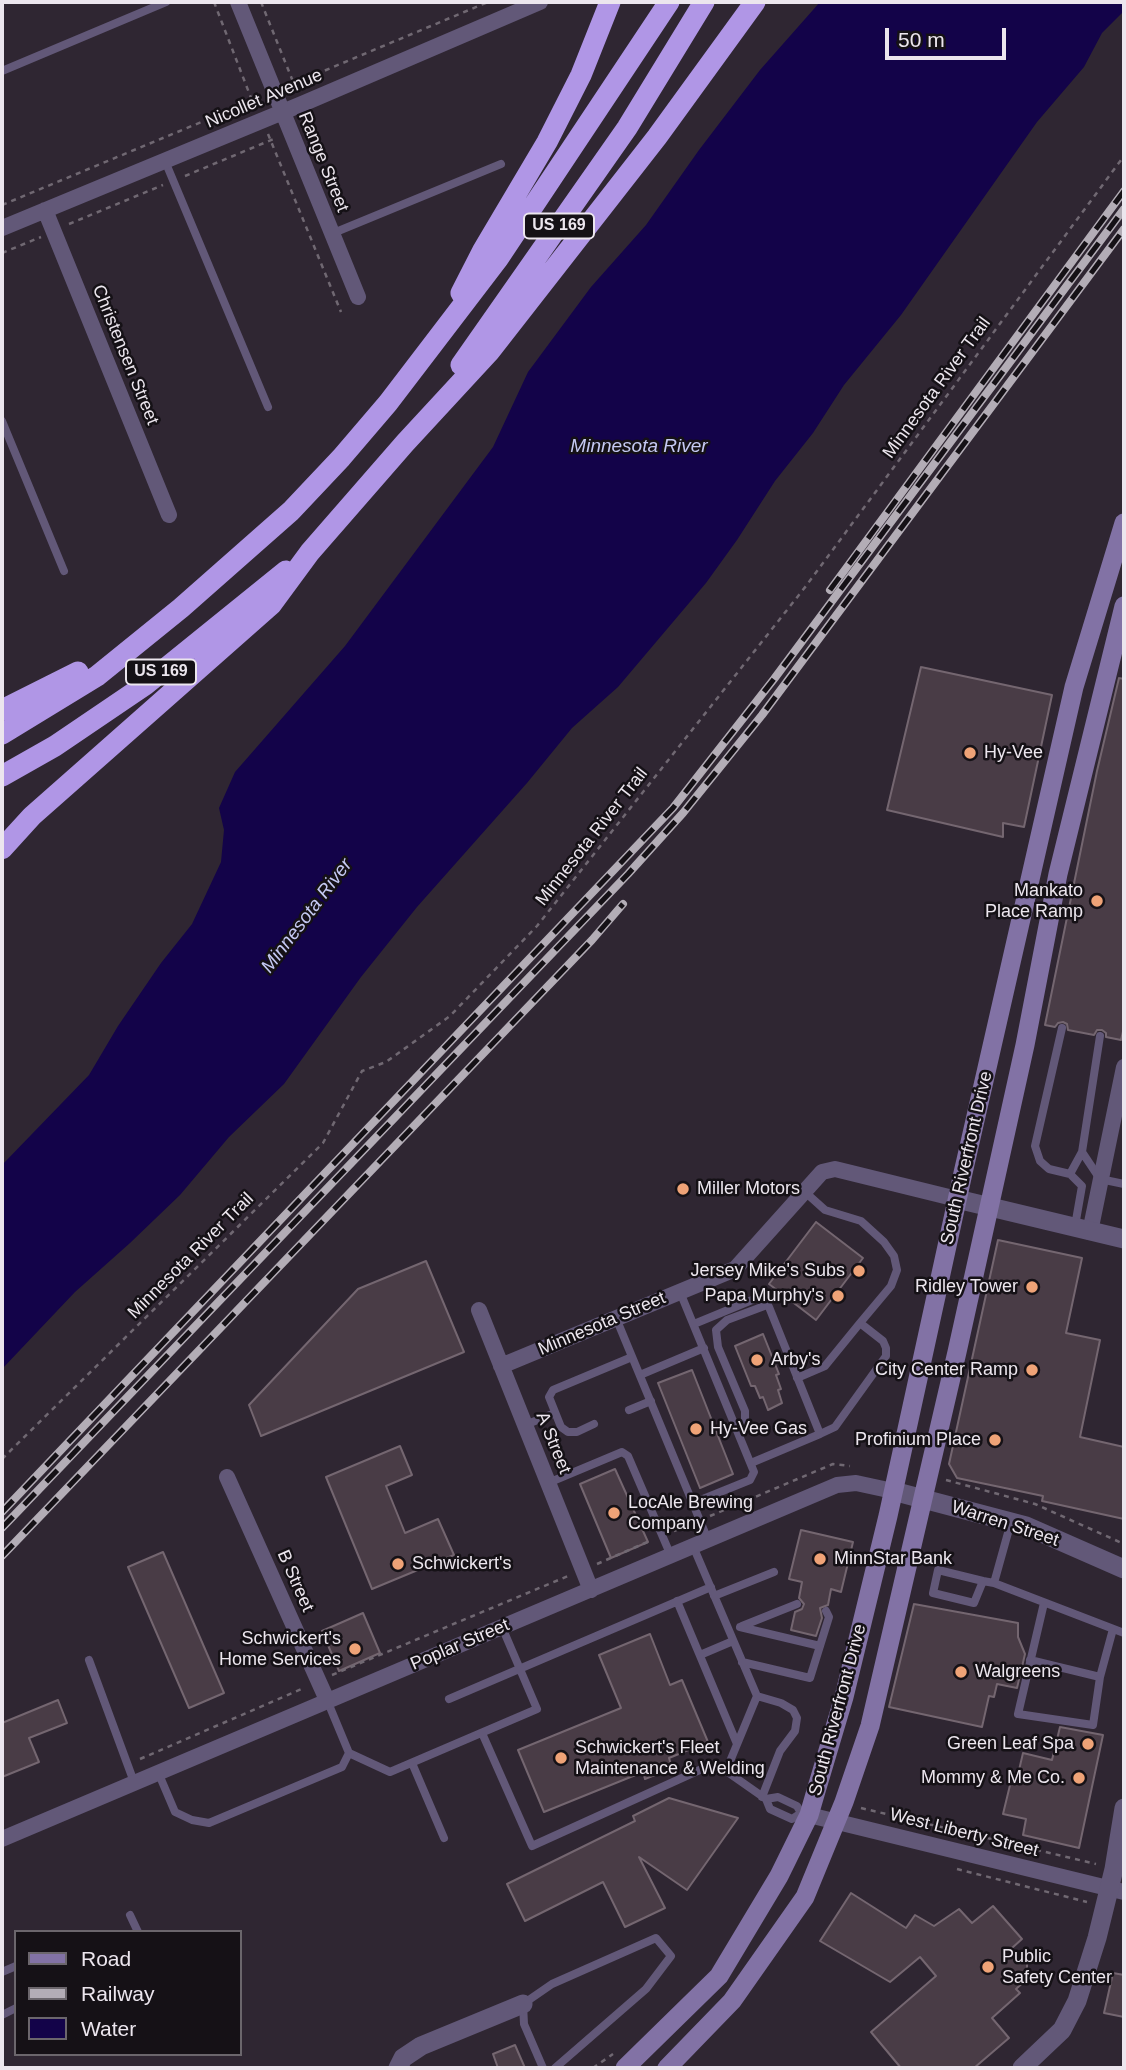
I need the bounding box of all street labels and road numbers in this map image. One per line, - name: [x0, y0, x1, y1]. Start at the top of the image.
- street label: Nicollet Avenue: [202, 65, 326, 133]
- street label: Range Street: [293, 109, 353, 215]
- road number: US 169: [524, 214, 594, 238]
- street label: Christensen Street: [87, 282, 163, 428]
- street label: Minnesota River Trail: [878, 313, 996, 463]
- road number: US 169: [126, 660, 196, 684]
- street label: Minnesota River Trail: [531, 764, 653, 910]
- street label: South Riverfront Drive: [937, 1069, 997, 1247]
- street label: Minnesota River Trail: [123, 1188, 259, 1324]
- street label: Minnesota Street: [535, 1287, 669, 1361]
- street label: A Street: [531, 1409, 575, 1477]
- street label: Warren Street: [949, 1497, 1061, 1551]
- street label: B Street: [272, 1547, 318, 1615]
- street label: Poplar Street: [407, 1615, 513, 1675]
- street label: South Riverfront Drive: [805, 1622, 871, 1798]
- street label: West Liberty Street: [887, 1804, 1041, 1862]

